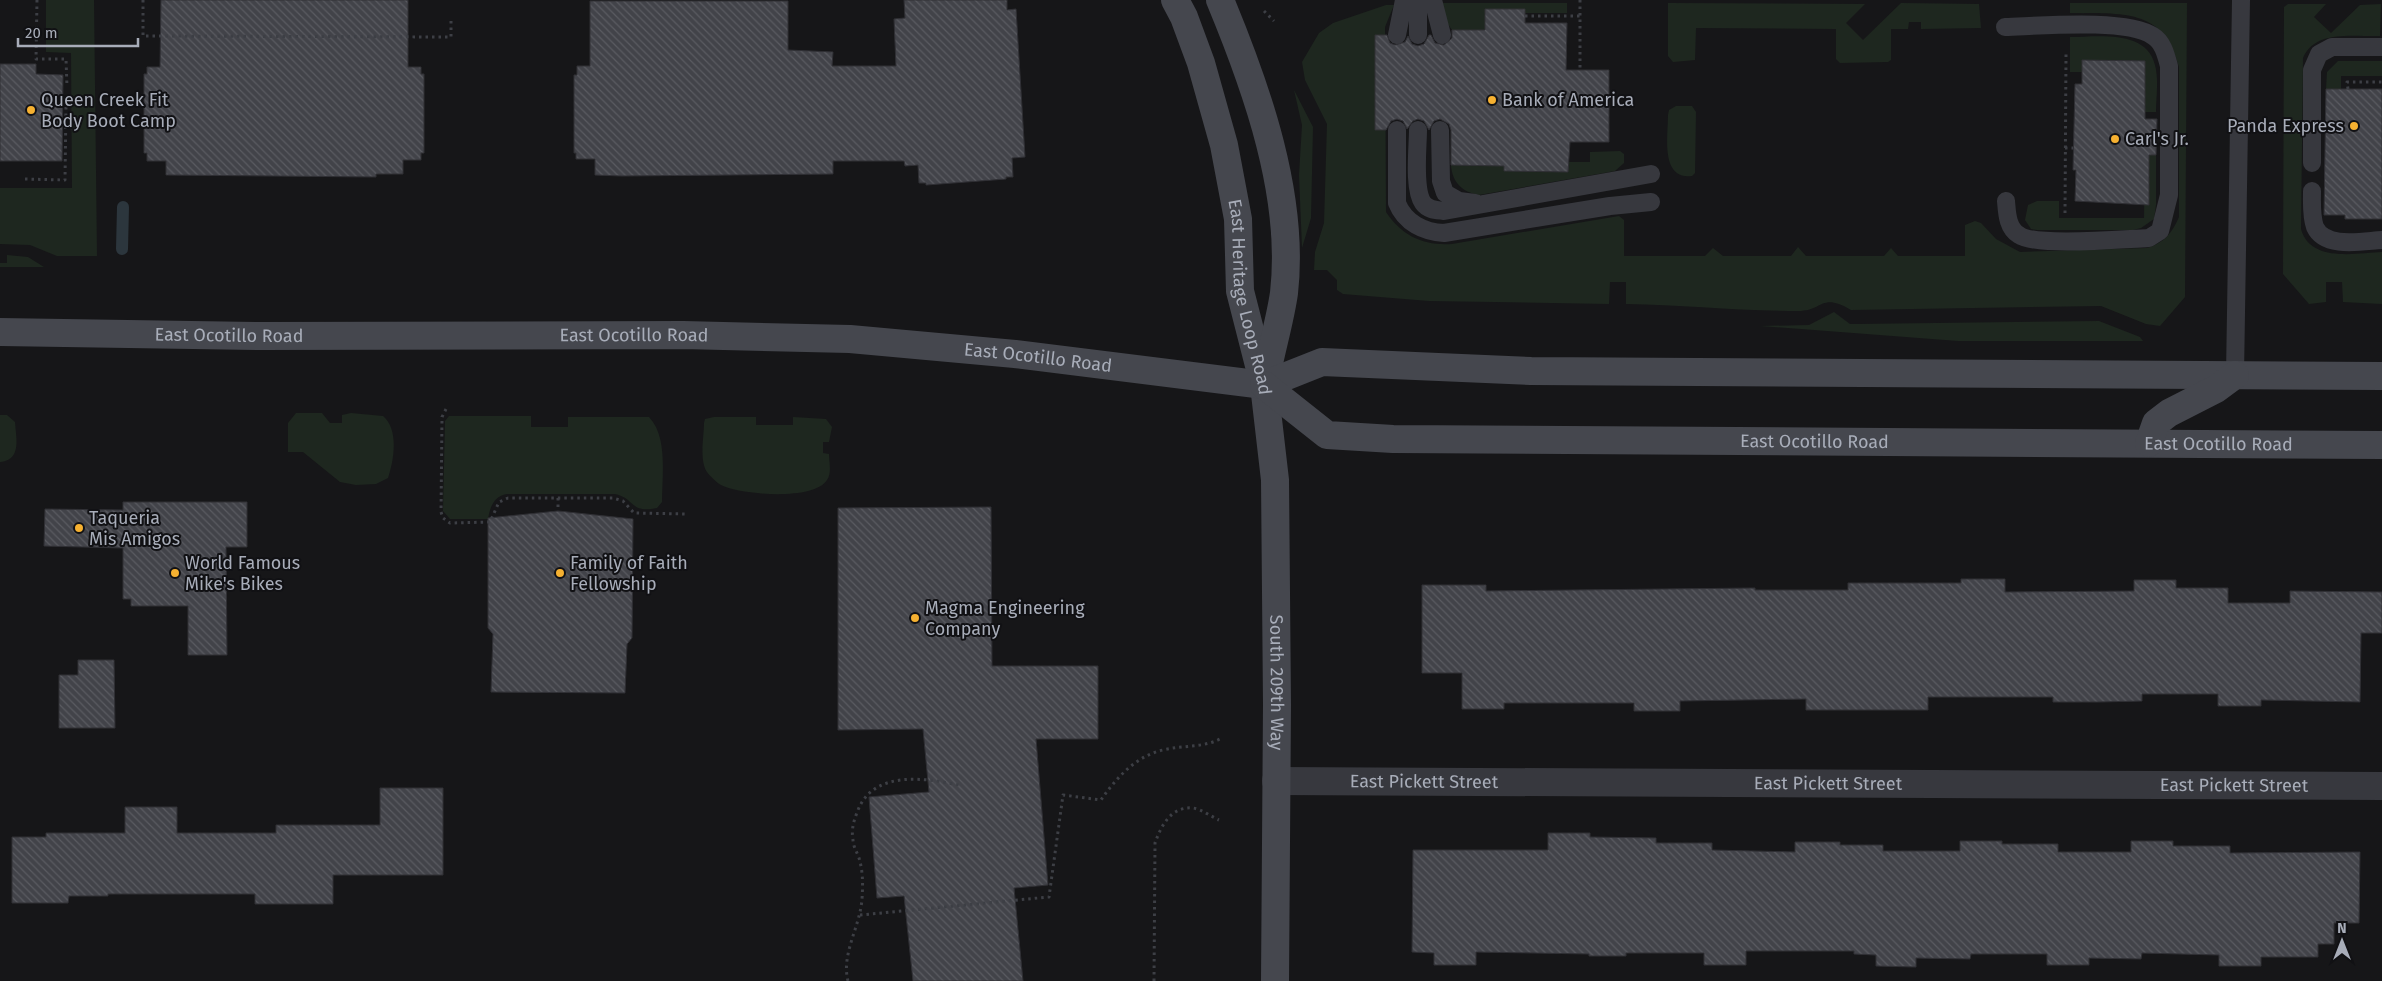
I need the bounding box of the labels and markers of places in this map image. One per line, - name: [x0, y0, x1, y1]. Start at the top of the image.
- place label: Queen Creek Fit Body Boot Camp: [41, 89, 176, 132]
- place label: Bank of America: [1502, 89, 1634, 111]
- marker: Bank of America: [1486, 94, 1498, 106]
- marker: Queen Creek Fit Body Boot Camp: [25, 104, 37, 116]
- place label: Panda Express: [2227, 115, 2344, 137]
- marker: Panda Express: [2348, 120, 2360, 132]
- place label: Carl's Jr.: [2125, 128, 2189, 150]
- marker: Carl's Jr.: [2109, 133, 2121, 145]
- place label: Taqueria Mis Amigos: [89, 507, 180, 550]
- marker: Taqueria Mis Amigos: [73, 522, 85, 534]
- place label: World Famous Mike's Bikes: [185, 552, 300, 595]
- place label: Family of Faith Fellowship: [570, 552, 688, 595]
- marker: World Famous Mike's Bikes: [169, 567, 181, 579]
- marker: Family of Faith Fellowship: [554, 567, 566, 579]
- place label: Magma Engineering Company: [925, 597, 1085, 640]
- marker: Magma Engineering Company: [909, 612, 921, 624]

